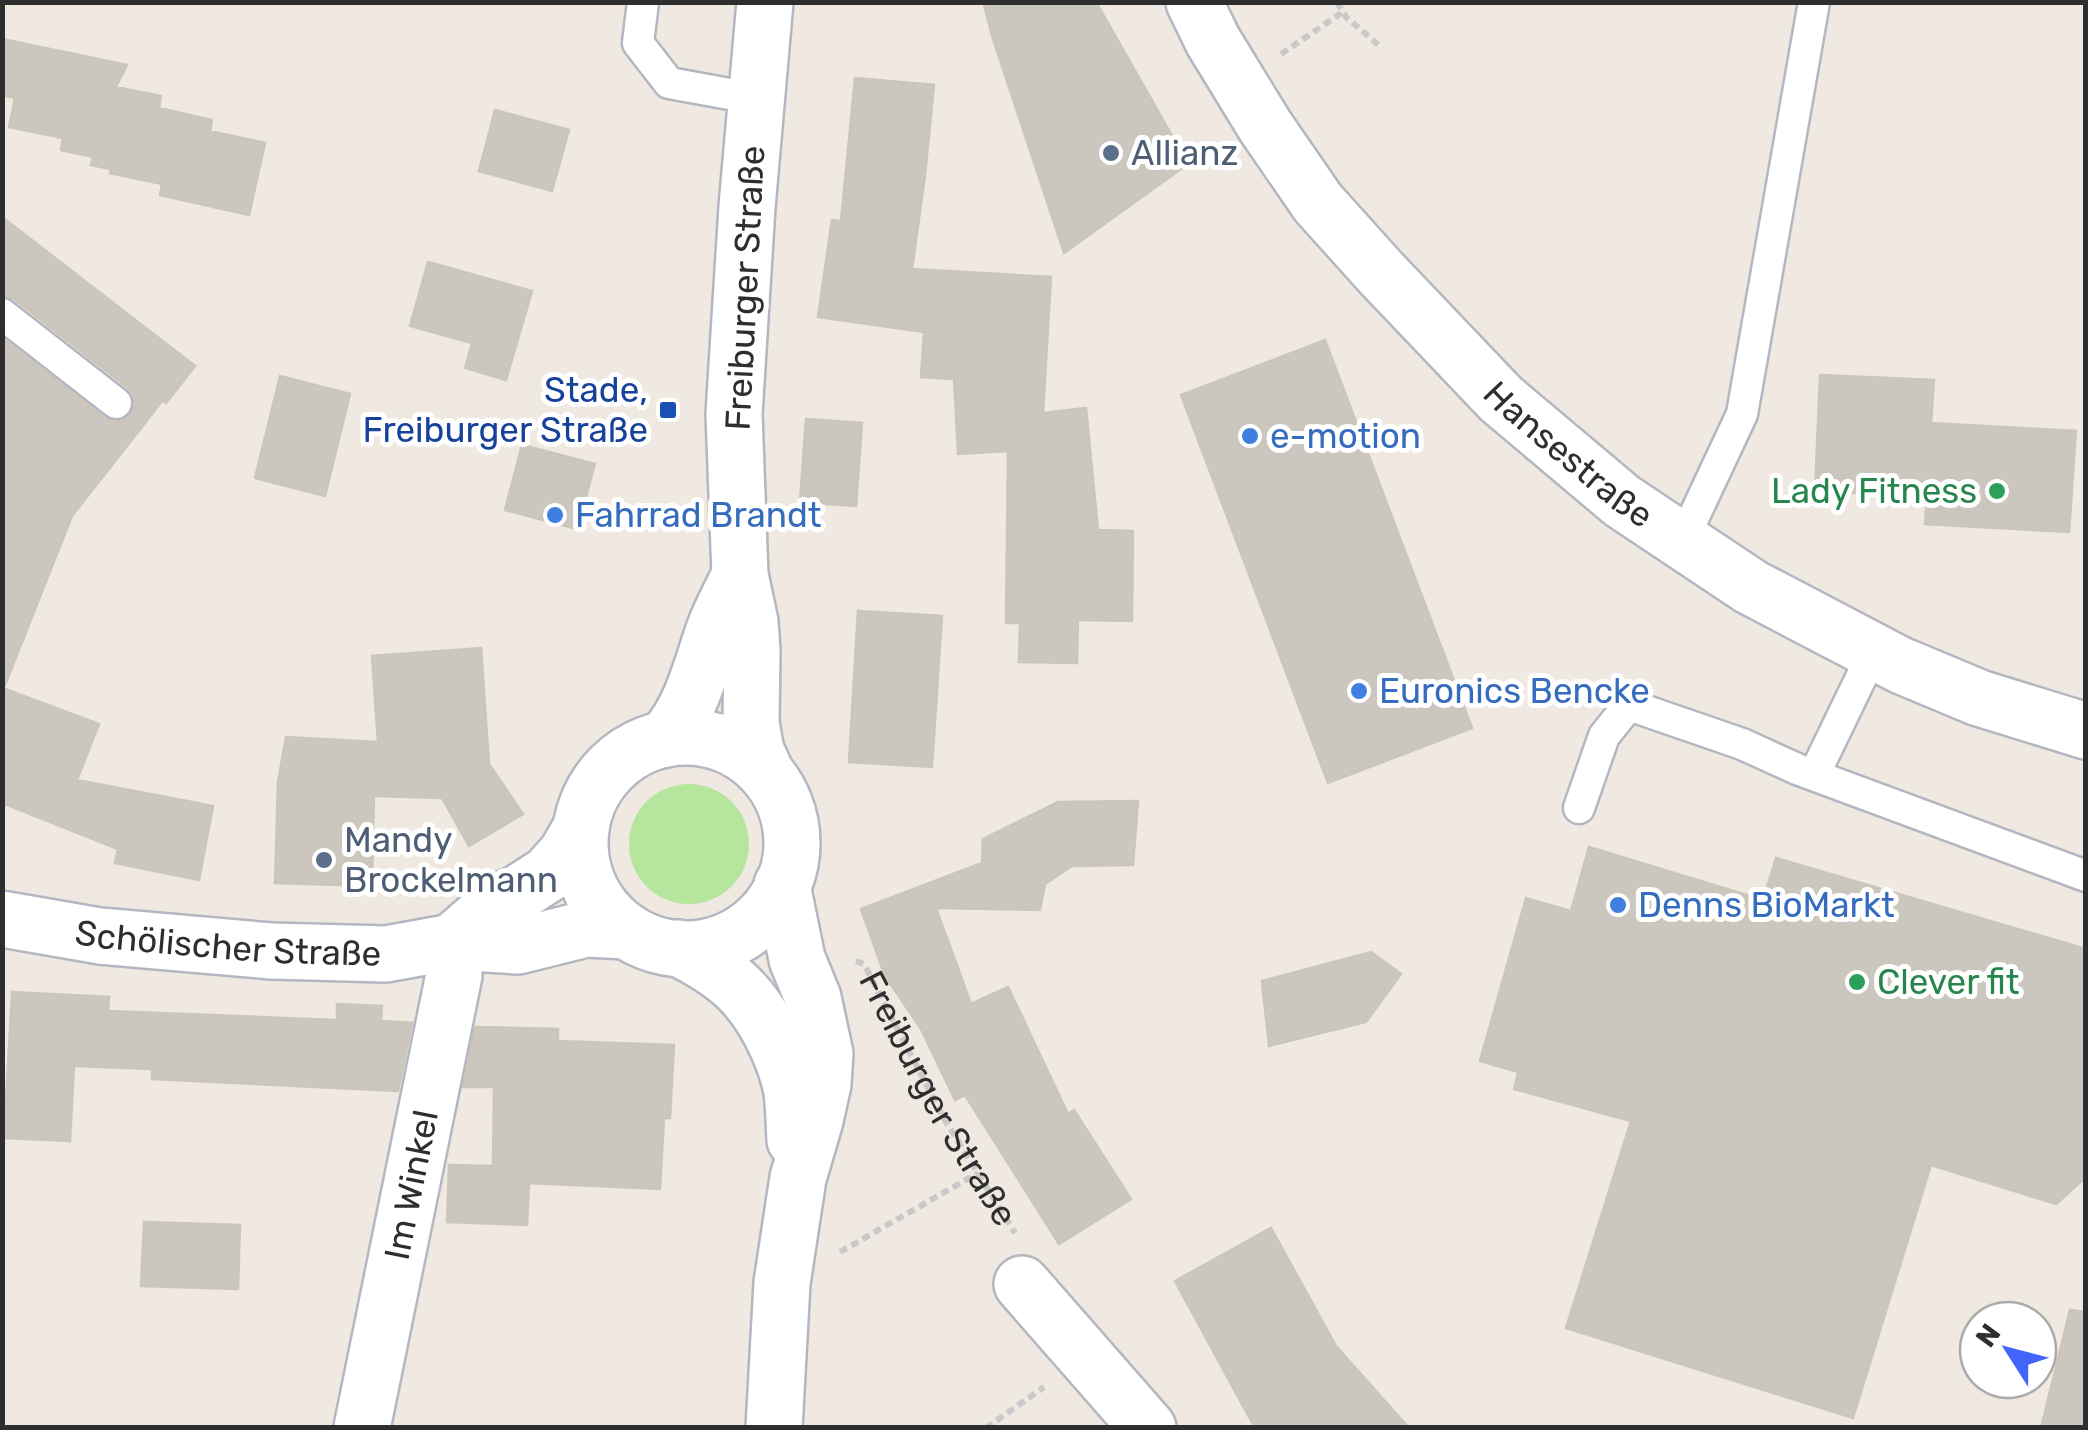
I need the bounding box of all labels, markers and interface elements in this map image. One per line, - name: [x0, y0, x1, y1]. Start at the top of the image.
- place label: Allianz: [1131, 132, 1238, 174]
- marker: Allianz: [1100, 142, 1122, 164]
- street label: Freiburger Straße: [717, 144, 773, 432]
- place label: Stade, Freiburger Straße: [363, 369, 648, 451]
- street label: Hansestraße: [1475, 373, 1661, 537]
- marker: Stade, Freiburger Straße: [657, 399, 679, 421]
- place label: e-motion: [1270, 415, 1421, 457]
- marker: e-motion: [1239, 425, 1261, 447]
- place label: Lady Fitness: [1771, 470, 1977, 512]
- marker: Lady Fitness: [1986, 480, 2008, 502]
- place label: Fahrrad Brandt: [575, 494, 822, 536]
- marker: Fahrrad Brandt: [544, 504, 566, 526]
- place label: Euronics Bencke: [1379, 670, 1650, 712]
- marker: Euronics Bencke: [1348, 680, 1370, 702]
- place label: Mandy Brockelmann: [344, 819, 558, 901]
- marker: Mandy Brockelmann: [313, 849, 335, 871]
- place label: Denns BioMarkt: [1638, 884, 1895, 926]
- marker: Denns BioMarkt: [1607, 894, 1629, 916]
- street label: Schölischer Straße: [72, 911, 382, 975]
- place label: Clever fit: [1877, 961, 2019, 1003]
- street label: Freiburger Straße: [850, 964, 1026, 1233]
- marker: Clever fit: [1846, 971, 1868, 993]
- street label: Im Winkel: [376, 1106, 447, 1264]
- north arrow: [1958, 1300, 2058, 1400]
- text: N: [1969, 1318, 2007, 1353]

